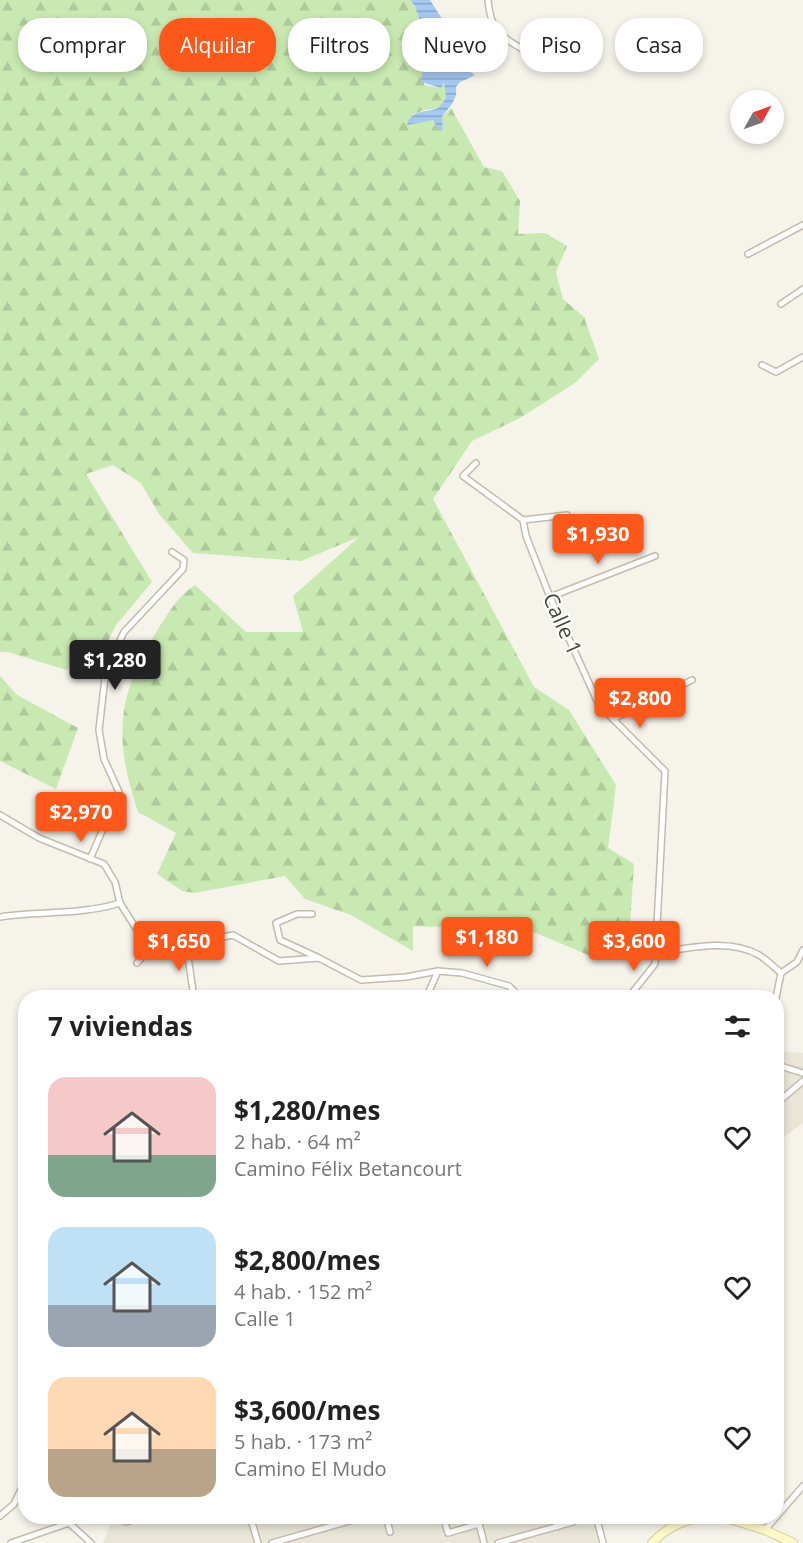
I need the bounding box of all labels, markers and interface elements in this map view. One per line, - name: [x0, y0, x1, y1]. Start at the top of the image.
- chip: Comprar: [18, 18, 147, 72]
- chip: Alquilar: [159, 18, 276, 72]
- chip: Filtros: [288, 18, 390, 72]
- chip: Nuevo: [402, 18, 508, 72]
- chip: Piso: [520, 18, 603, 72]
- chip: Casa: [615, 18, 703, 72]
- north arrow: [730, 90, 784, 144]
- map controls: [730, 90, 784, 144]
- pin: $1,930: [549, 514, 647, 565]
- text: $1,930: [567, 520, 629, 547]
- street label: Calle 1: [537, 588, 589, 659]
- pin: $1,280: [66, 640, 164, 691]
- text: $1,280: [84, 646, 146, 673]
- pin: $2,800: [591, 678, 689, 729]
- text: $2,800: [609, 684, 671, 711]
- pin: $2,970: [32, 792, 130, 843]
- text: $2,970: [50, 798, 112, 825]
- pin: $1,180: [438, 917, 536, 968]
- pin: $1,650: [130, 921, 228, 972]
- pin: $3,600: [585, 921, 683, 972]
- text: $1,180: [456, 923, 518, 950]
- text: $1,650: [148, 927, 210, 954]
- text: $3,600: [603, 927, 665, 954]
- text: 7 viviendas: [48, 1008, 193, 1044]
- icon: filters: [721, 1010, 754, 1043]
- text: $1,280/mes: [234, 1092, 380, 1128]
- icon: home: [96, 1101, 168, 1173]
- icon: heart: [721, 1121, 754, 1154]
- text: 2 hab. · 64 m²: [234, 1128, 361, 1155]
- text: Camino Félix Betancourt: [234, 1155, 462, 1182]
- text: $2,800/mes: [234, 1242, 380, 1278]
- icon: home: [96, 1251, 168, 1323]
- icon: heart: [721, 1271, 754, 1304]
- text: 4 hab. · 152 m²: [234, 1278, 372, 1305]
- text: Calle 1: [234, 1305, 296, 1332]
- text: $3,600/mes: [234, 1392, 380, 1428]
- icon: home: [96, 1401, 168, 1473]
- icon: heart: [721, 1421, 754, 1454]
- text: 5 hab. · 173 m²: [234, 1428, 372, 1455]
- text: Camino El Mudo: [234, 1455, 387, 1482]

